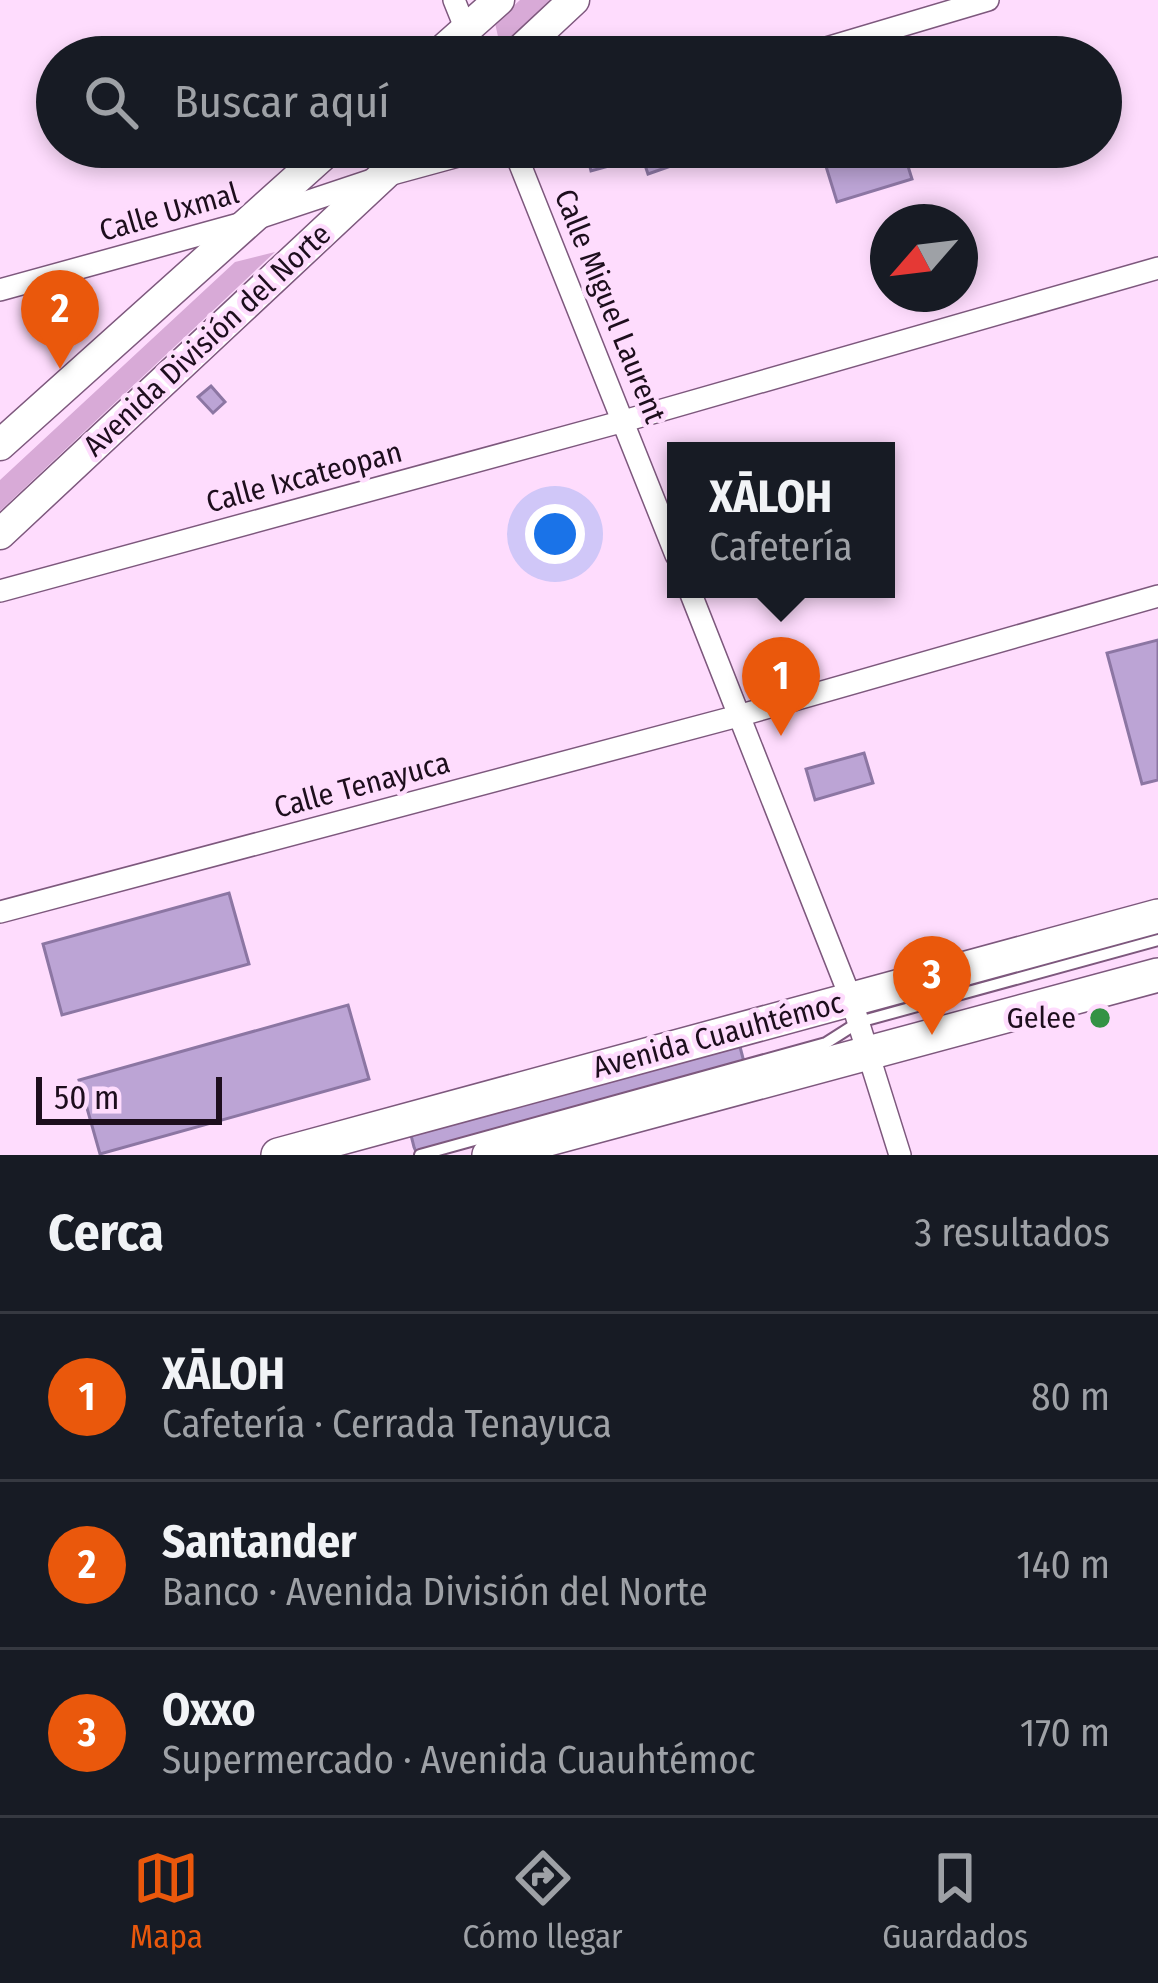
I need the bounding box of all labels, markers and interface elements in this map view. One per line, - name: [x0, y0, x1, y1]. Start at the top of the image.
- search box: [36, 36, 1122, 168]
- icon: search: [78, 69, 144, 135]
- text: Buscar aquí: [174, 75, 390, 129]
- street label: Calle Uxmal: [95, 175, 243, 249]
- street label: Calle Miguel Laurent: [547, 184, 673, 428]
- north arrow: [870, 204, 978, 312]
- street label: Avenida División del Norte: [76, 216, 338, 464]
- pin: 2: [21, 270, 99, 369]
- street label: Calle Ixcateopan: [202, 434, 406, 520]
- popup: [667, 442, 895, 598]
- text: XĀLOH: [709, 470, 832, 524]
- your location: [525, 504, 585, 564]
- text: Cafetería: [709, 524, 853, 570]
- pin: 1: [742, 637, 820, 736]
- street label: Calle Tenayuca: [270, 744, 454, 826]
- pin: 3: [893, 936, 971, 1035]
- street label: Avenida Cuauhtémoc: [589, 984, 847, 1086]
- place label: Gelee: [1007, 1000, 1076, 1036]
- marker: Gelee: [1087, 1005, 1113, 1031]
- scale bar: [36, 1071, 222, 1124]
- text: 50 m: [54, 1078, 119, 1118]
- text: Cerca: [48, 1202, 164, 1264]
- text: 3 resultados: [914, 1210, 1110, 1256]
- text: XĀLOH: [162, 1347, 285, 1401]
- text: 1: [79, 1374, 95, 1420]
- text: 80 m: [1031, 1374, 1110, 1420]
- text: Cafetería · Cerrada Tenayuca: [162, 1401, 612, 1447]
- text: Santander: [162, 1515, 356, 1569]
- text: 2: [78, 1542, 96, 1588]
- text: 140 m: [1016, 1542, 1110, 1588]
- text: Banco · Avenida División del Norte: [162, 1569, 708, 1615]
- text: Oxxo: [162, 1683, 256, 1737]
- text: 3: [78, 1710, 96, 1756]
- text: 170 m: [1020, 1710, 1110, 1756]
- text: Supermercado · Avenida Cuauhtémoc: [162, 1737, 755, 1783]
- tab: Mapa: [130, 1845, 203, 1957]
- tab: Cómo llegar: [463, 1845, 623, 1957]
- tab: Guardados: [882, 1845, 1028, 1957]

